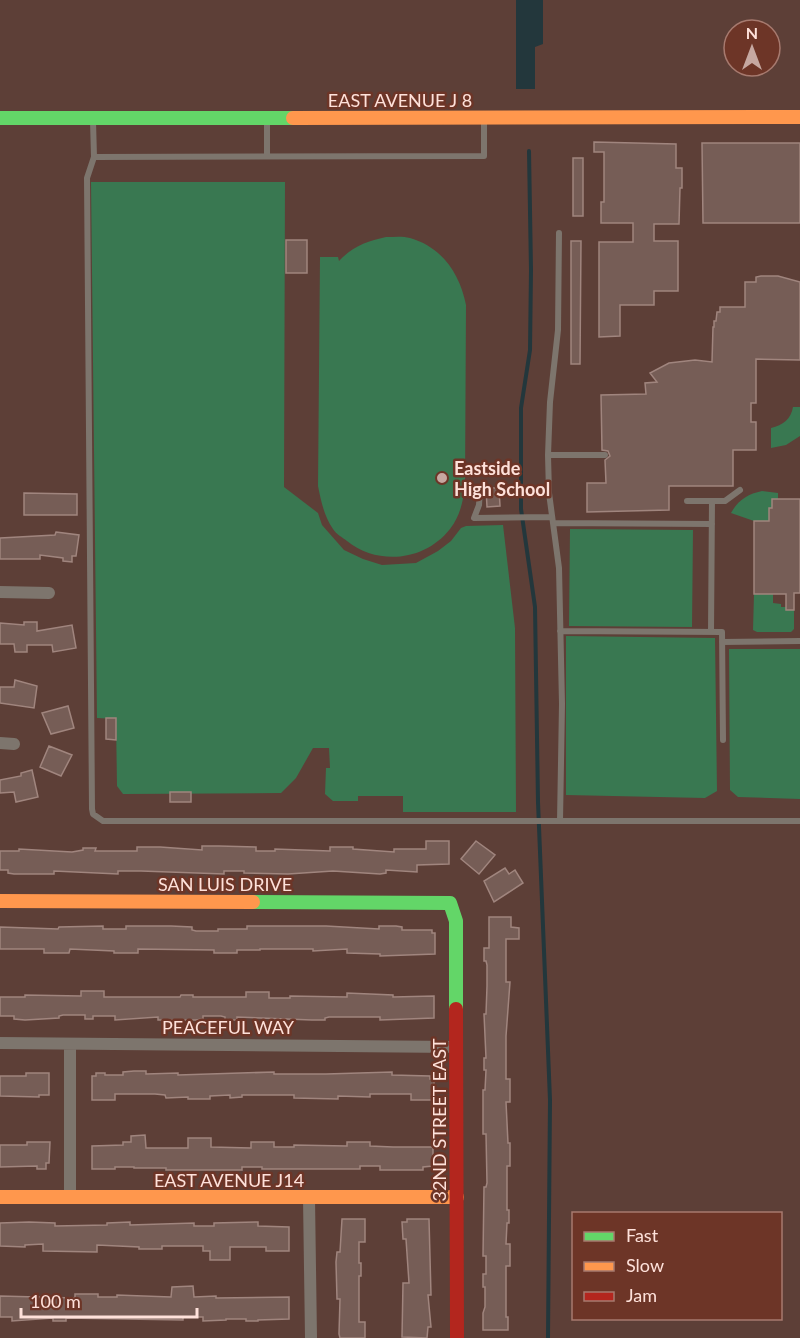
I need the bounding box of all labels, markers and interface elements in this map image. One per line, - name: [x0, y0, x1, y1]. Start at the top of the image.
- north arrow: [722, 18, 782, 78]
- text: N: [746, 23, 758, 42]
- street label: EAST AVENUE J 8: [328, 89, 472, 111]
- place label: Eastside High School: [454, 457, 550, 500]
- marker: Eastside High School: [435, 471, 449, 485]
- street label: SAN LUIS DRIVE: [158, 873, 292, 895]
- street label: PEACEFUL WAY: [162, 1016, 295, 1038]
- street label: 32ND STREET EAST: [428, 1038, 450, 1202]
- street label: EAST AVENUE J14: [154, 1169, 304, 1191]
- legend: [572, 1212, 782, 1320]
- text: Fast: [626, 1224, 659, 1246]
- text: Slow: [626, 1254, 664, 1276]
- scale bar: [21, 1281, 196, 1319]
- text: Jam: [626, 1284, 657, 1306]
- text: 100 m: [30, 1290, 81, 1312]

